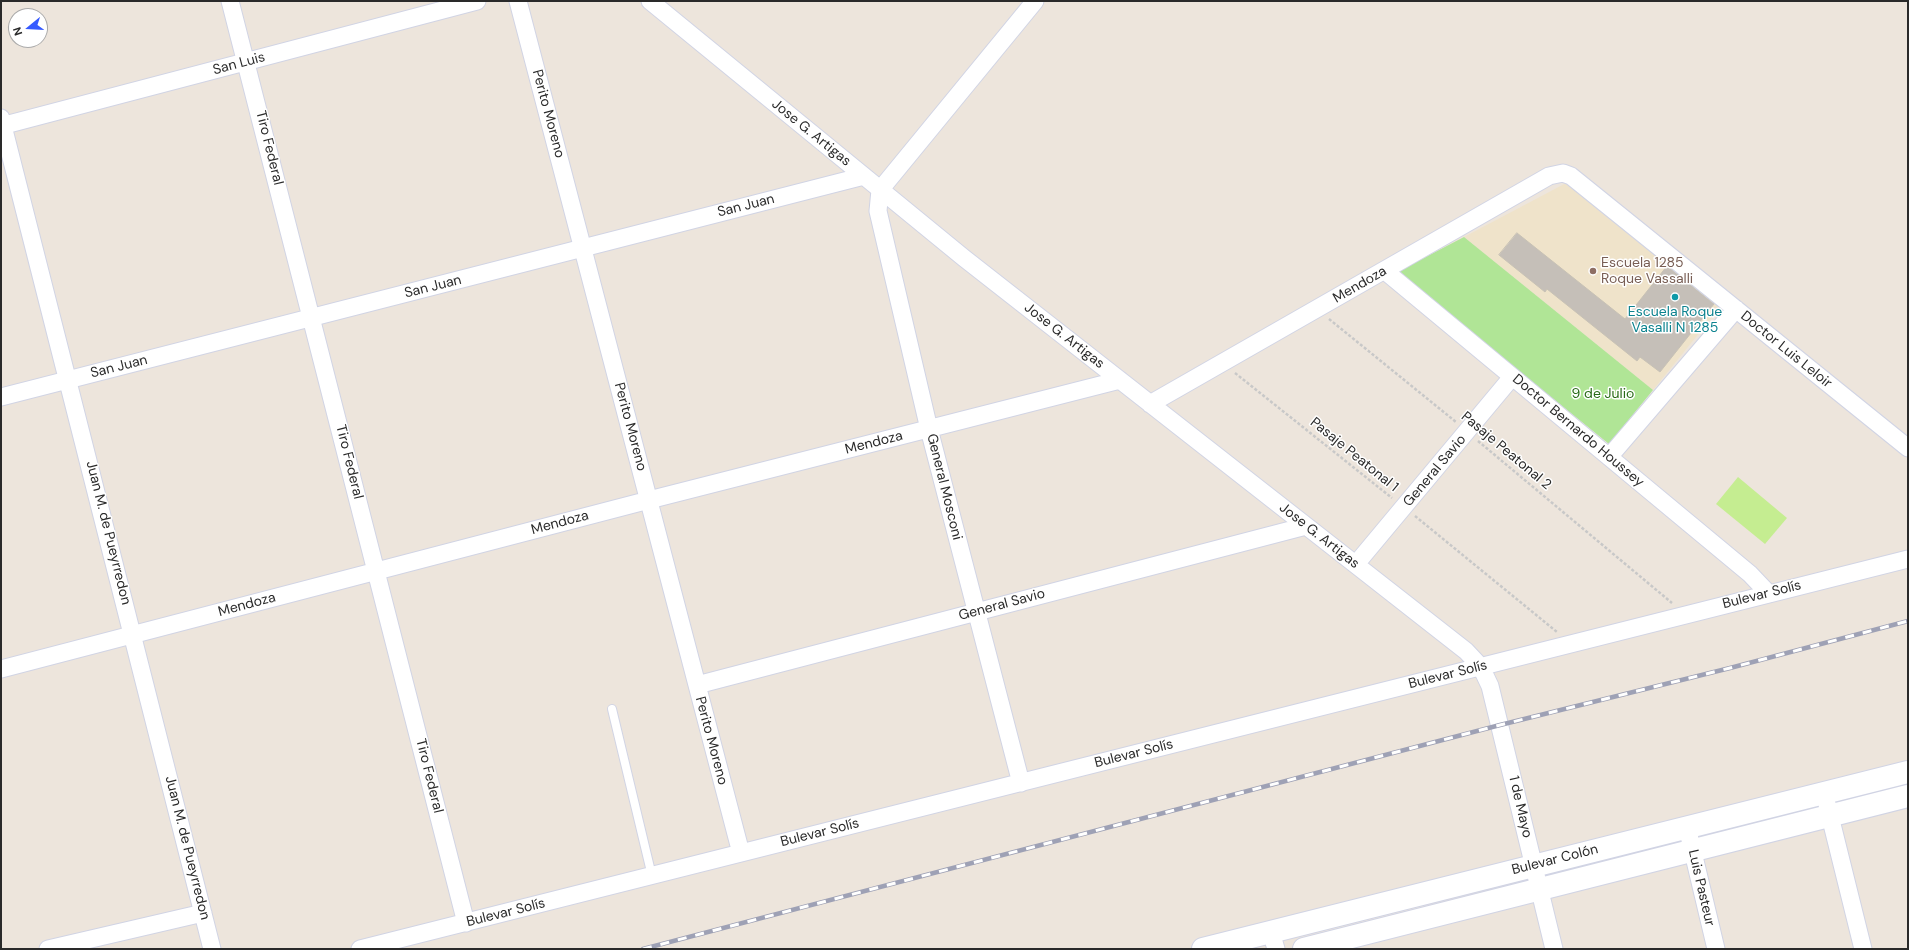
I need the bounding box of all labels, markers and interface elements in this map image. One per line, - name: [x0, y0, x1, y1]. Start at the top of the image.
- north arrow: [8, 8, 48, 48]
- text: N: [10, 25, 25, 37]
- street label: San Luis: [211, 49, 267, 79]
- street label: Perito Moreno: [528, 68, 568, 160]
- street label: Jose G. Artigas: [768, 96, 854, 170]
- street label: Tiro Federal: [252, 109, 286, 187]
- street label: San Juan: [716, 191, 776, 221]
- place label: Escuela 1285 Roque Vassalli: [1601, 255, 1693, 288]
- street label: Mendoza: [1330, 263, 1390, 307]
- marker: Escuela 1285 Roque Vassalli: [1588, 266, 1598, 276]
- street label: San Juan: [403, 272, 463, 302]
- marker: Escuela Roque Vasalli N 1285: [1670, 292, 1680, 302]
- street label: Jose G. Artigas: [1021, 300, 1107, 372]
- place label: Escuela Roque Vasalli N 1285: [1628, 304, 1722, 336]
- street label: Doctor Luis Leloir: [1737, 308, 1835, 392]
- street label: San Juan: [89, 352, 149, 382]
- street label: Doctor Bernardo Houssey: [1509, 371, 1647, 491]
- street label: Perito Moreno: [610, 381, 650, 473]
- park label: 9 de Julio: [1572, 386, 1634, 402]
- street label: Pasaje Peatonal 2: [1458, 408, 1554, 494]
- street label: Pasaje Peatonal 1: [1306, 414, 1402, 496]
- street label: Tiro Federal: [332, 423, 366, 501]
- street label: Mendoza: [843, 428, 905, 458]
- street label: General Mosconi: [923, 432, 965, 542]
- street label: General Savio: [1400, 432, 1470, 510]
- street label: Juan M. de Pueyrredon: [82, 459, 134, 607]
- street label: Jose G. Artigas: [1276, 500, 1362, 572]
- street label: Mendoza: [529, 507, 591, 539]
- street label: Bulevar Solís: [1721, 577, 1803, 613]
- street label: General Savio: [957, 585, 1047, 625]
- street label: Mendoza: [216, 589, 278, 621]
- street label: Bulevar Solís: [1407, 657, 1489, 693]
- street label: Perito Moreno: [691, 695, 731, 787]
- street label: Bulevar Solís: [1093, 736, 1175, 772]
- street label: Tiro Federal: [412, 737, 446, 815]
- street label: Juan M. de Pueyrredon: [161, 774, 213, 922]
- street label: 1 de Mayo: [1505, 774, 1535, 840]
- street label: Bulevar Solís: [779, 815, 861, 851]
- street label: Bulevar Colón: [1510, 841, 1600, 879]
- street label: Luis Pasteur: [1684, 848, 1718, 928]
- street label: Bulevar Solís: [465, 895, 547, 931]

